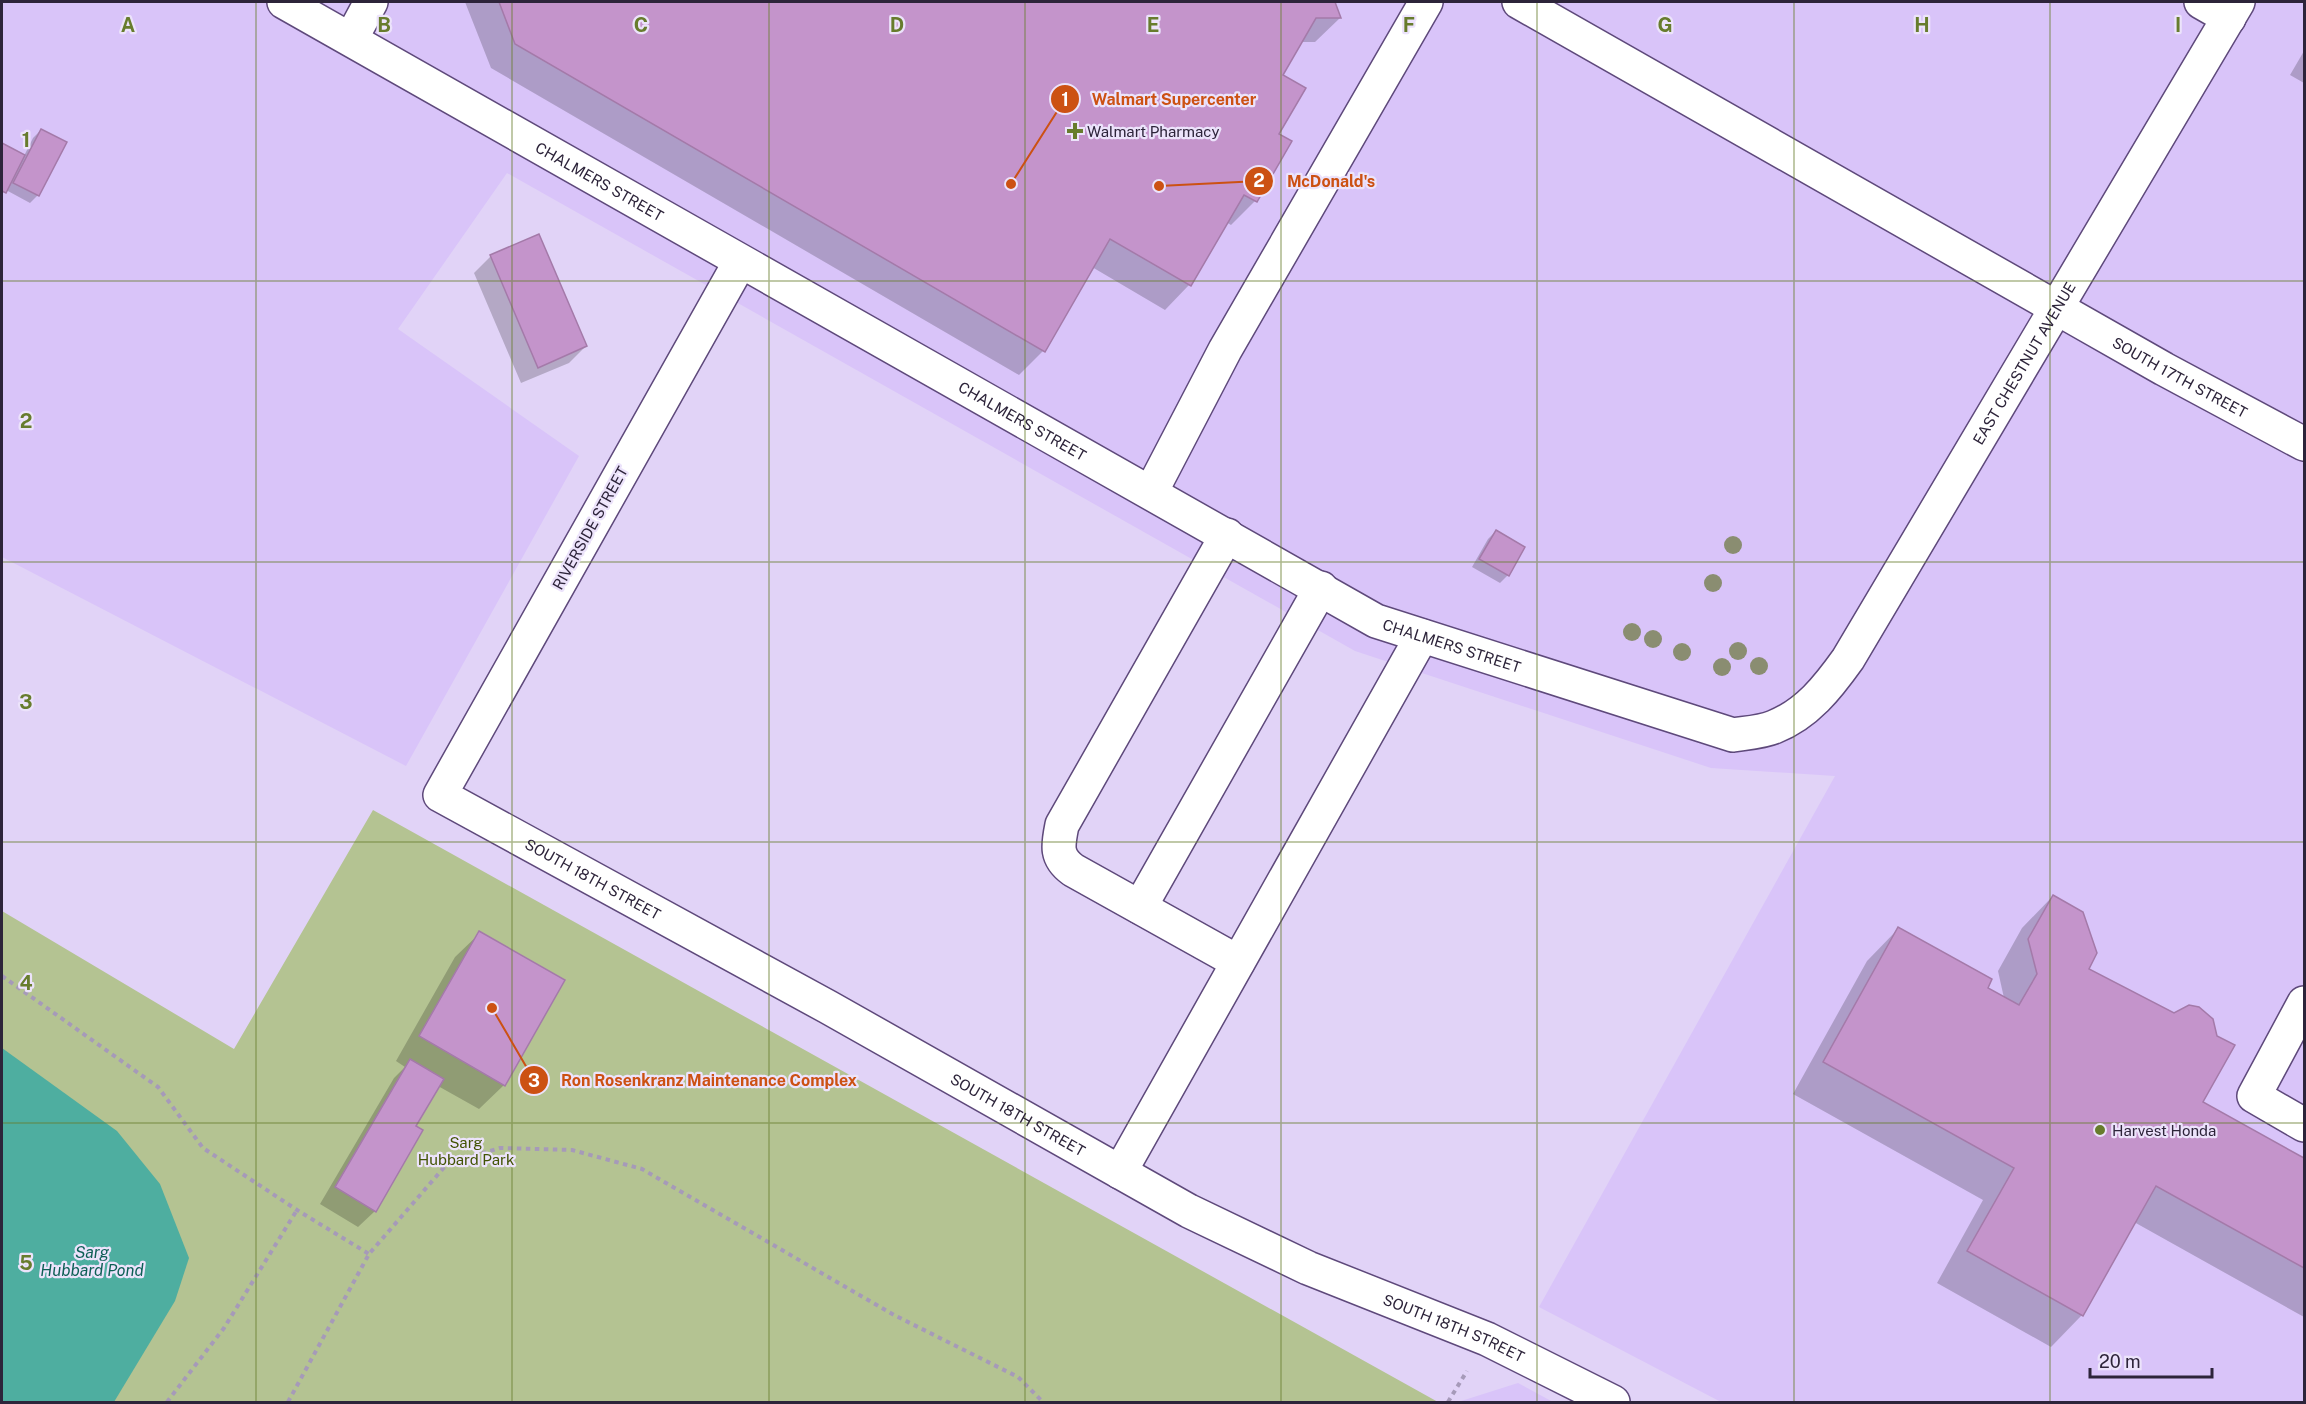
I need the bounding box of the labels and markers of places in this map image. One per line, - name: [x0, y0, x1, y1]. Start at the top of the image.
- callout: Walmart Supercenter: [1050, 82, 1269, 116]
- place label: Walmart Pharmacy: [1087, 123, 1219, 140]
- marker: Walmart Pharmacy: [1068, 124, 1082, 138]
- callout: McDonald's: [1244, 164, 1387, 198]
- callout: Ron Rosenkranz Maintenance Complex: [519, 1063, 869, 1097]
- place label: Harvest Honda: [2112, 1122, 2216, 1139]
- marker: Harvest Honda: [2093, 1123, 2107, 1137]

